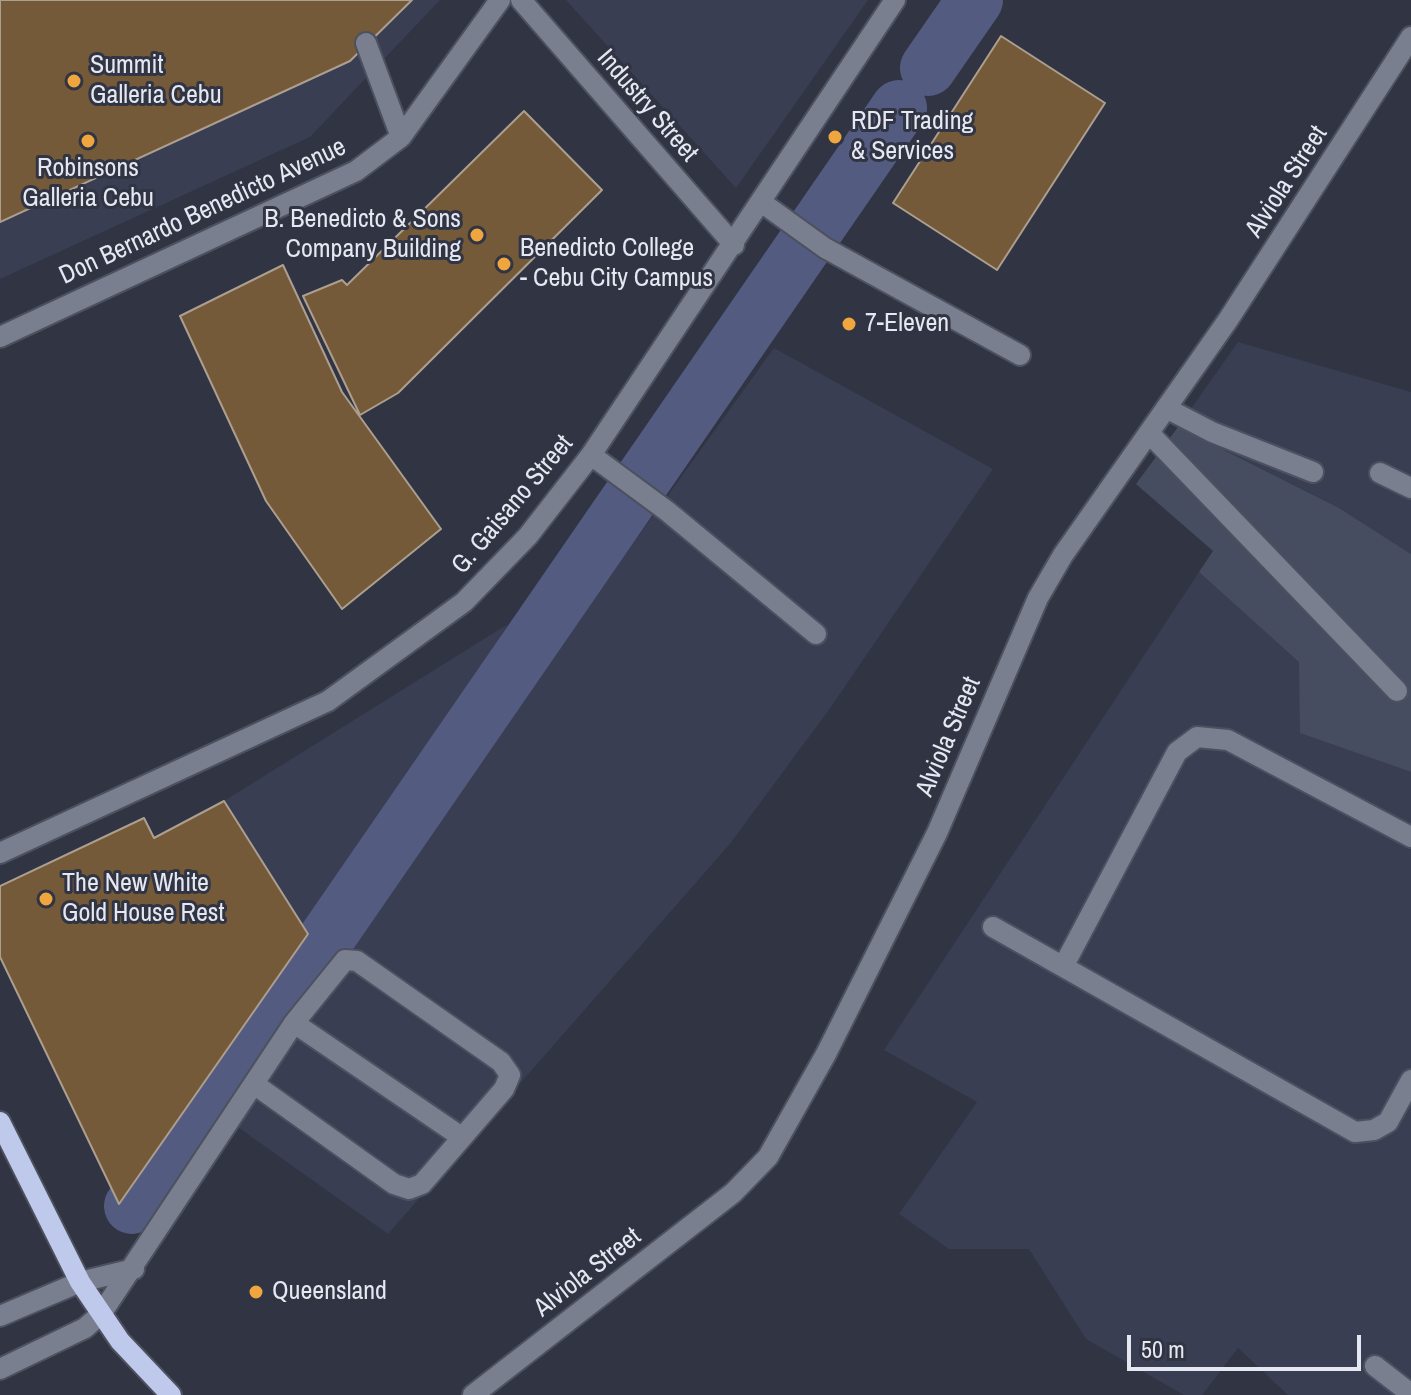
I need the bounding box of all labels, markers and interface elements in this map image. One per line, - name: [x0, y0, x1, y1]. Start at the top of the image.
- street label: Industry Street: [590, 43, 704, 169]
- place label: Summit Galleria Cebu: [90, 50, 222, 112]
- marker: Summit Galleria Cebu: [65, 72, 83, 90]
- place label: RDF Trading & Services: [851, 106, 973, 168]
- street label: Alviola Street: [1239, 120, 1335, 244]
- marker: RDF Trading & Services: [826, 128, 844, 146]
- street label: Don Bernardo Benedicto Avenue: [55, 132, 351, 292]
- marker: Robinsons Galleria Cebu: [79, 132, 97, 150]
- place label: Robinsons Galleria Cebu: [22, 153, 154, 214]
- place label: B. Benedicto & Sons Company Building: [264, 204, 461, 266]
- marker: B. Benedicto & Sons Company Building: [468, 226, 486, 244]
- place label: Benedicto College - Cebu City Campus: [520, 233, 713, 294]
- marker: Benedicto College - Cebu City Campus: [495, 255, 513, 273]
- place label: 7-Eleven: [865, 308, 949, 340]
- marker: 7-Eleven: [840, 315, 858, 333]
- street label: G. Gaisano Street: [446, 429, 580, 581]
- street label: Alviola Street: [910, 673, 988, 801]
- place label: The New White Gold House Rest: [62, 868, 224, 930]
- marker: The New White Gold House Rest: [37, 890, 55, 908]
- street label: Alviola Street: [528, 1222, 648, 1324]
- place label: Queensland: [272, 1276, 387, 1308]
- marker: Queensland: [247, 1283, 265, 1301]
- scale bar: [1131, 1319, 1365, 1369]
- text: 50 m: [1141, 1333, 1185, 1365]

